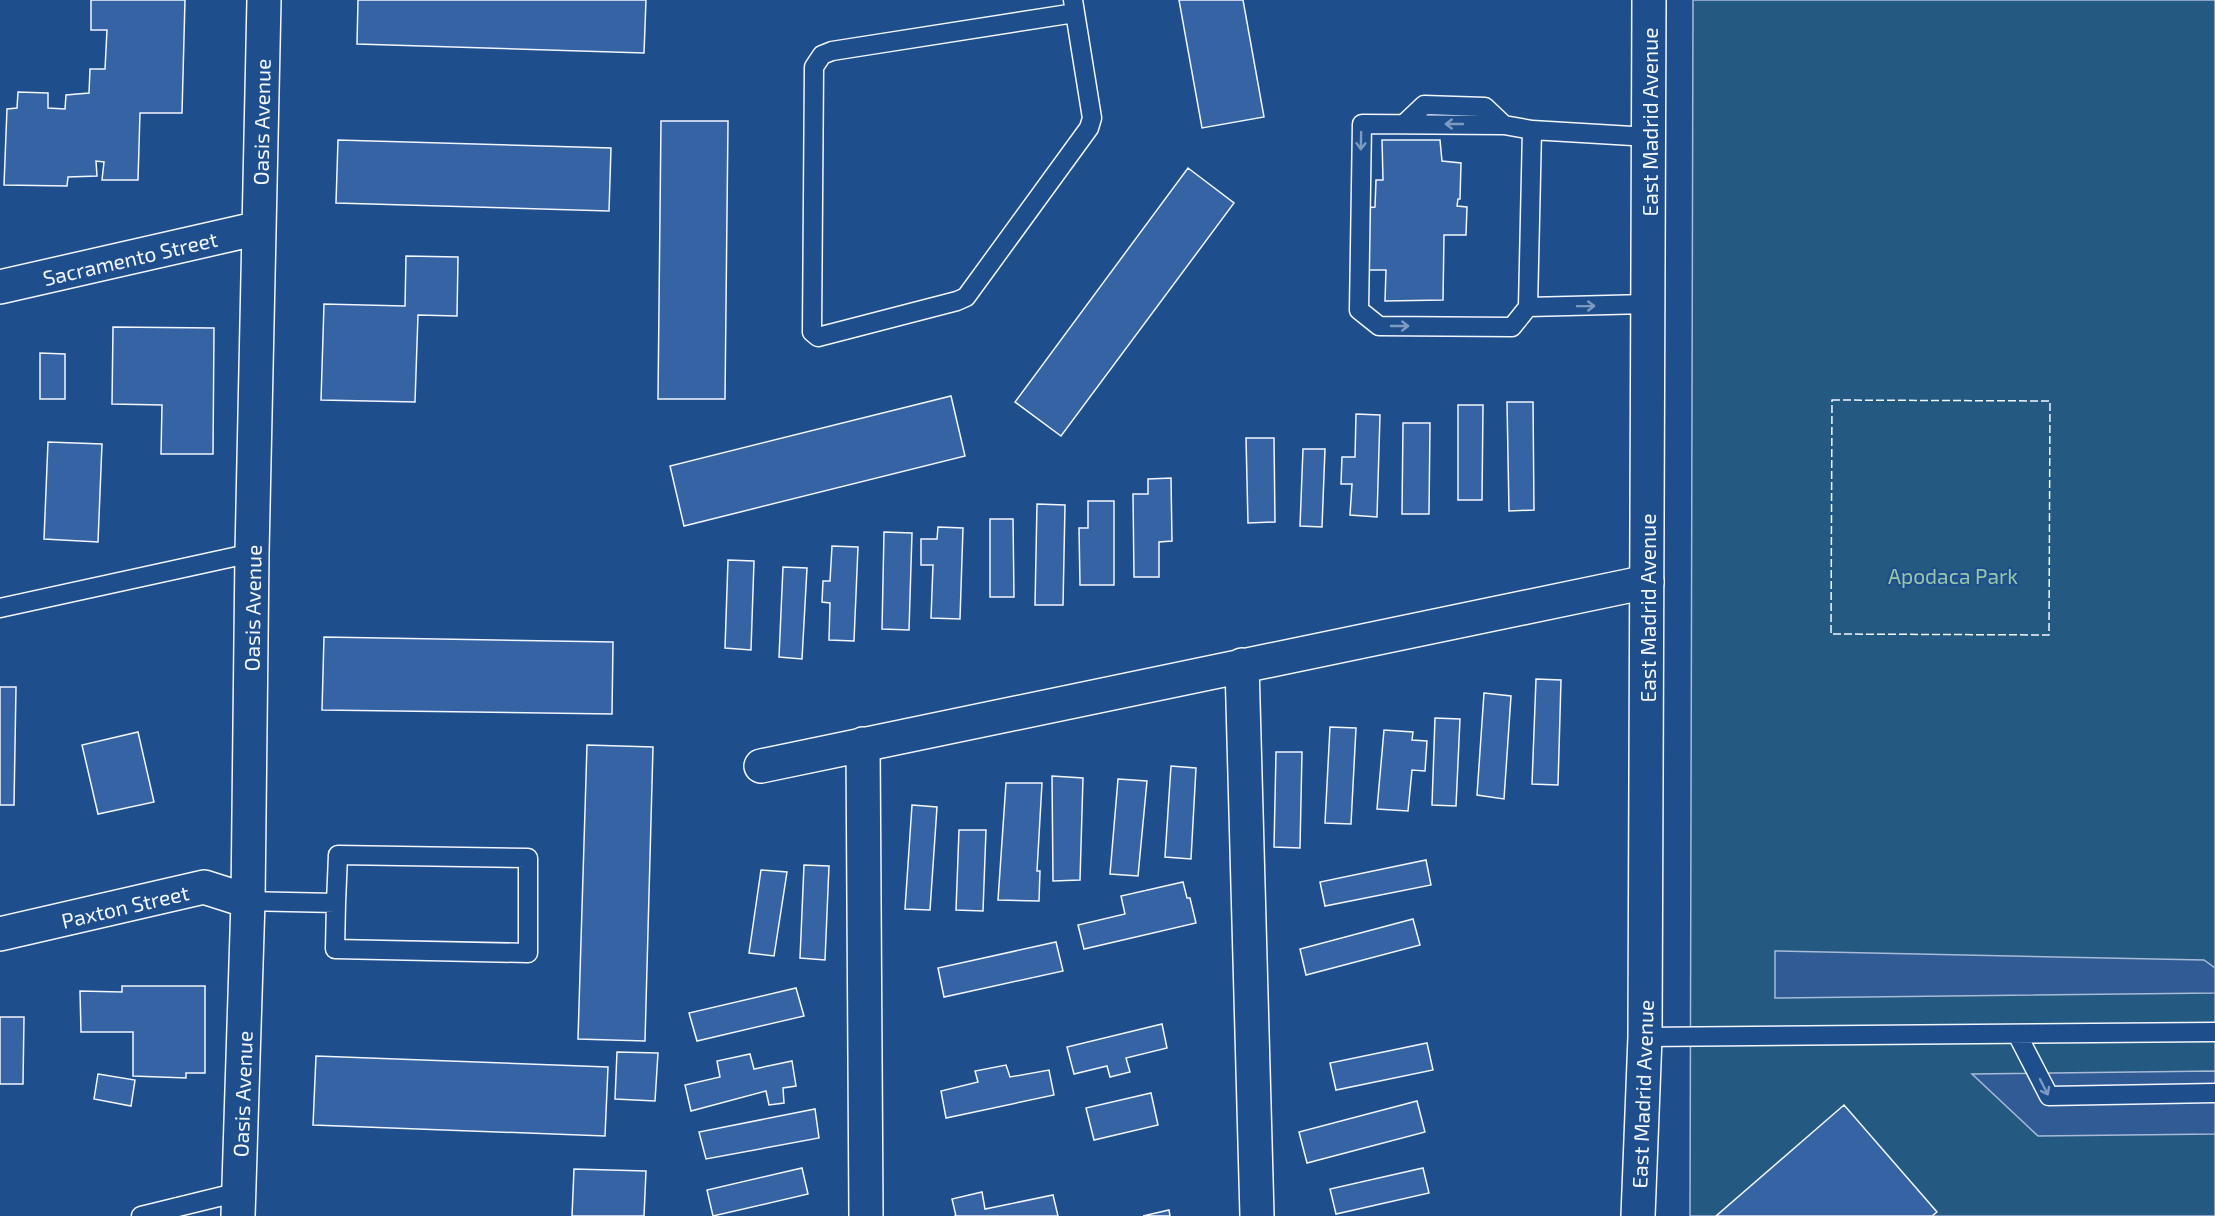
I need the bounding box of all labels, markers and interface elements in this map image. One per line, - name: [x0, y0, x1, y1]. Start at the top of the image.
- street label: East Madrid Avenue: [1637, 28, 1662, 216]
- street label: Oasis Avenue: [247, 58, 275, 186]
- one-way arrow: [1444, 118, 1464, 130]
- one-way arrow: [1356, 130, 1367, 150]
- street label: Sacramento Street: [40, 226, 220, 290]
- one-way arrow: [1576, 300, 1596, 312]
- one-way arrow: [1389, 320, 1409, 332]
- street label: East Madrid Avenue: [1635, 514, 1660, 702]
- street label: Oasis Avenue: [238, 544, 266, 672]
- park label: Apodaca Park: [1888, 563, 2018, 588]
- street label: Paxton Street: [59, 879, 191, 933]
- street label: East Madrid Avenue: [1626, 999, 1658, 1189]
- street label: Oasis Avenue: [227, 1030, 257, 1158]
- one-way arrow: [2038, 1077, 2050, 1095]

